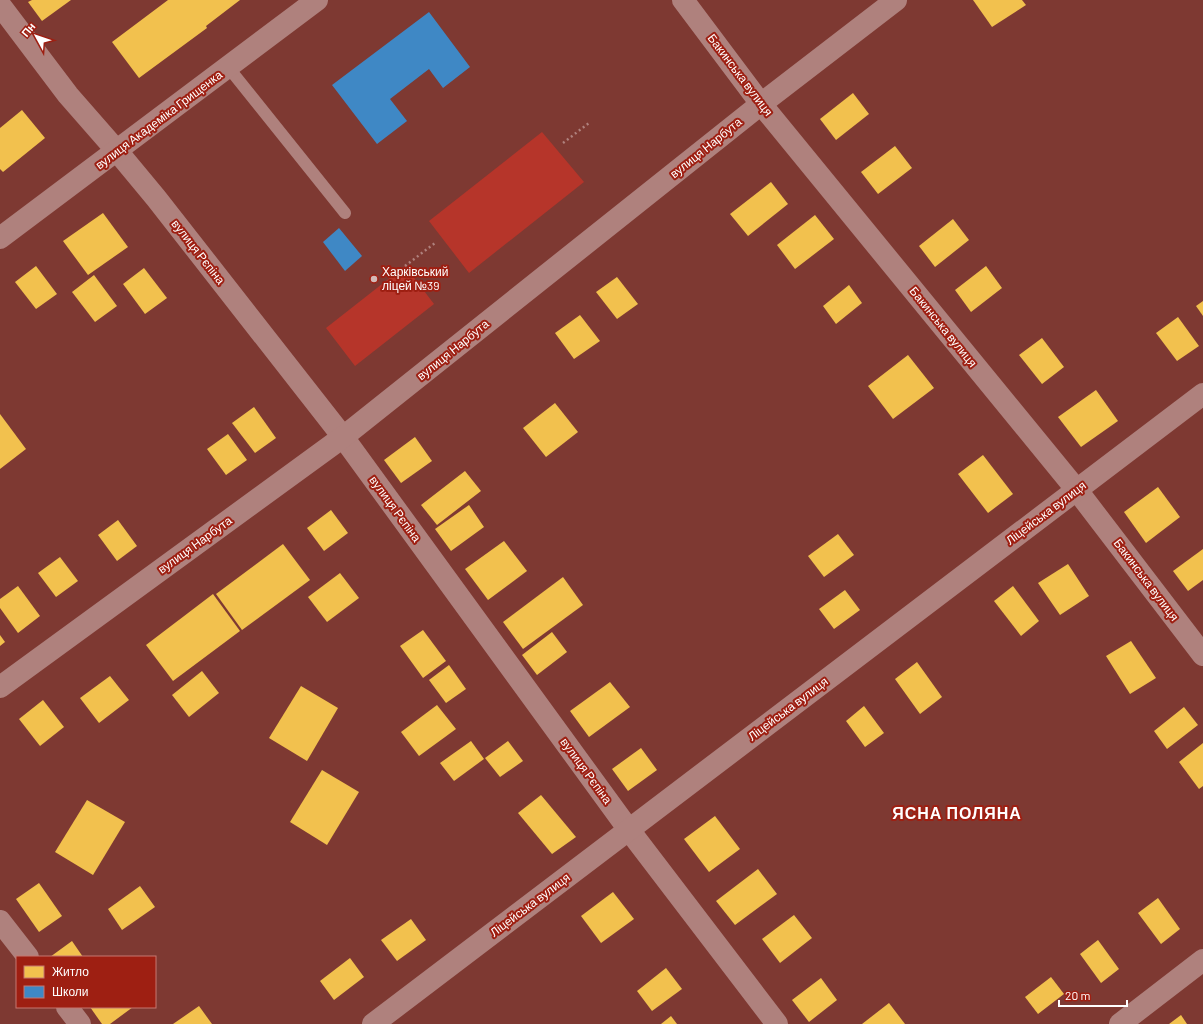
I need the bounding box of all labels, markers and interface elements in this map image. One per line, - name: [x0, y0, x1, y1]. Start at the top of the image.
- north arrow: [16, 16, 56, 56]
- text: Пн: [18, 19, 38, 39]
- street label: Бакинська вулиця: [705, 31, 776, 119]
- street label: вулиця Академіка Грищенка: [92, 67, 225, 172]
- street label: вулиця Нарбута: [667, 114, 745, 181]
- street label: вулиця Рєпіна: [168, 216, 228, 287]
- place label: Харківський ліцей №39: [382, 264, 448, 293]
- marker: Харківський ліцей №39: [369, 274, 379, 284]
- street label: Бакинська вулиця: [906, 284, 980, 370]
- street label: вулиця Нарбута: [414, 316, 492, 383]
- street label: вулиця Рєпіна: [366, 473, 425, 545]
- street label: Ліцейська вулиця: [1003, 478, 1089, 548]
- street label: вулиця Нарбута: [155, 512, 235, 577]
- street label: Бакинська вулиця: [1111, 536, 1182, 624]
- street label: Ліцейська вулиця: [745, 674, 831, 744]
- street label: вулиця Рєпіна: [557, 735, 616, 807]
- district label: ЯСНА ПОЛЯНА: [892, 803, 1022, 822]
- street label: Ліцейська вулиця: [487, 870, 573, 940]
- legend: [16, 956, 156, 1008]
- text: Житло: [52, 964, 89, 978]
- scale bar: [1059, 982, 1127, 1008]
- text: Школи: [52, 984, 89, 998]
- text: 20 m: [1065, 988, 1091, 1002]

